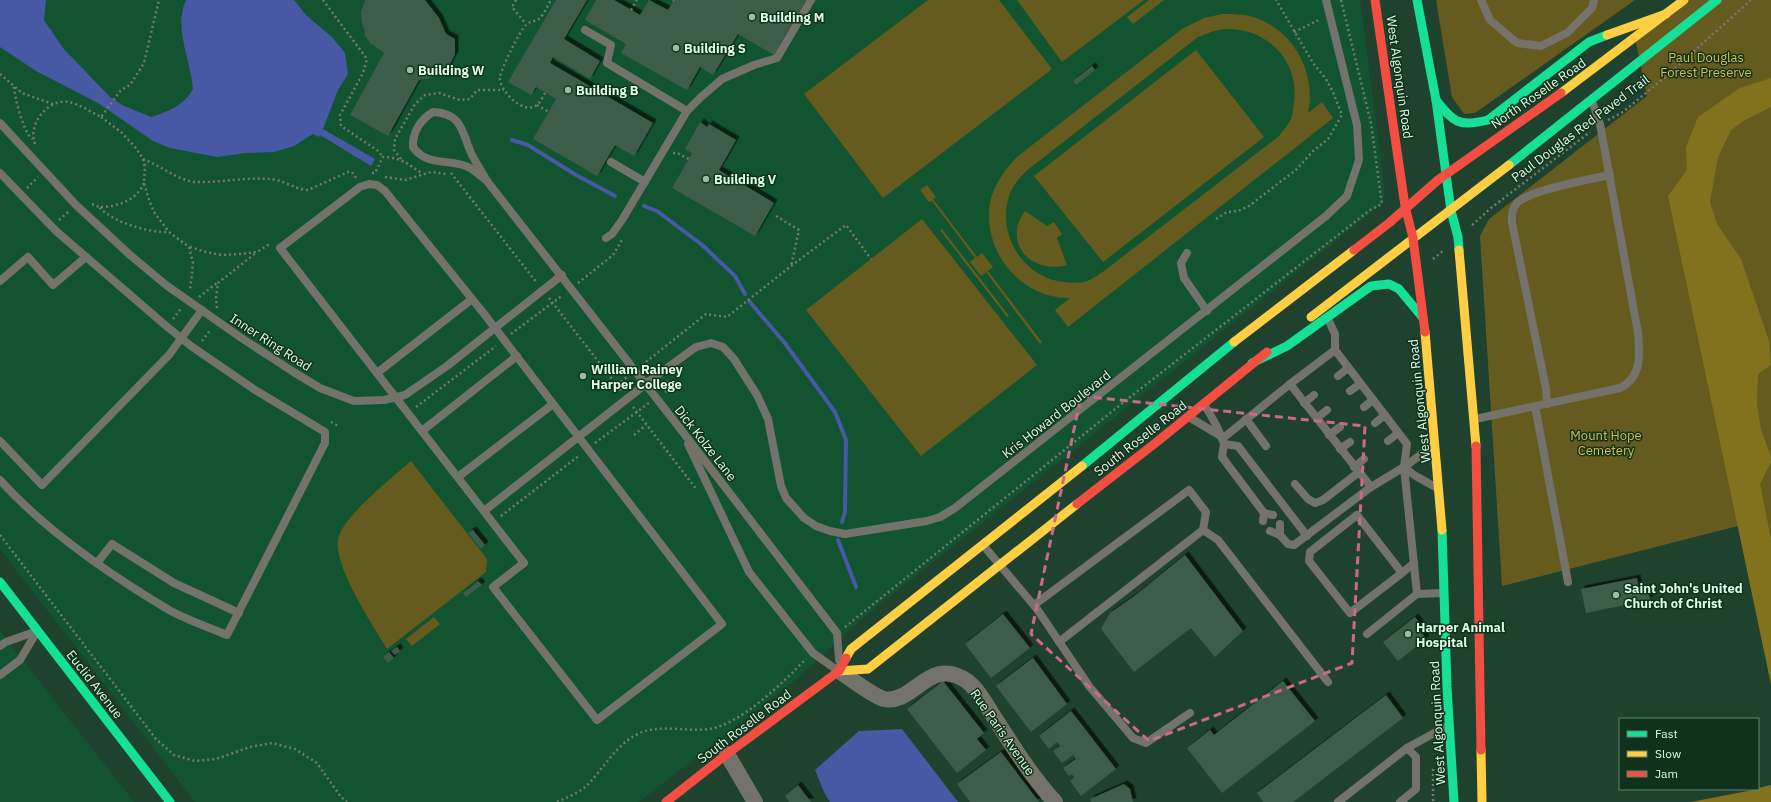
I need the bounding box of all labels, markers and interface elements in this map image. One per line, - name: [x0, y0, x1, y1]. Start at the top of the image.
- place label: Building M: [760, 9, 824, 26]
- marker: Building M: [747, 12, 757, 22]
- street label: West Algonquin Road: [1382, 14, 1417, 140]
- place label: Building S: [684, 40, 746, 57]
- marker: Building S: [671, 43, 681, 53]
- park label: Paul Douglas Forest Preserve: [1660, 49, 1752, 81]
- street label: North Roselle Road: [1487, 54, 1589, 133]
- place label: Building W: [418, 62, 485, 79]
- marker: Building W: [405, 65, 415, 75]
- street label: Paul Douglas Red Paved Trail: [1508, 71, 1653, 186]
- place label: Building B: [576, 82, 639, 99]
- marker: Building B: [563, 85, 573, 95]
- place label: Building V: [714, 171, 777, 188]
- marker: Building V: [701, 174, 711, 184]
- street label: Inner Ring Road: [227, 310, 315, 375]
- street label: West Algonquin Road: [1405, 338, 1434, 464]
- place label: William Rainey Harper College: [591, 361, 683, 393]
- street label: Kris Howard Boulevard: [999, 367, 1114, 462]
- marker: William Rainey Harper College: [578, 371, 588, 381]
- street label: South Roselle Road: [1090, 397, 1190, 480]
- street label: Dick Kolze Lane: [671, 402, 740, 484]
- park label: Mount Hope Cemetery: [1570, 427, 1642, 459]
- place label: Saint John's United Church of Christ: [1624, 580, 1743, 612]
- marker: Saint John's United Church of Christ: [1611, 590, 1621, 600]
- place label: Harper Animal Hospital: [1416, 619, 1505, 651]
- marker: Harper Animal Hospital: [1403, 629, 1413, 639]
- street label: Euclid Avenue: [63, 647, 127, 722]
- street label: West Algonquin Road: [1426, 660, 1449, 785]
- street label: South Roselle Road: [694, 686, 795, 767]
- street label: Rue Paris Avenue: [967, 686, 1039, 779]
- legend: [1619, 718, 1759, 790]
- text: Fast: [1655, 726, 1678, 741]
- text: Slow: [1655, 746, 1681, 761]
- text: Jam: [1655, 766, 1678, 781]

